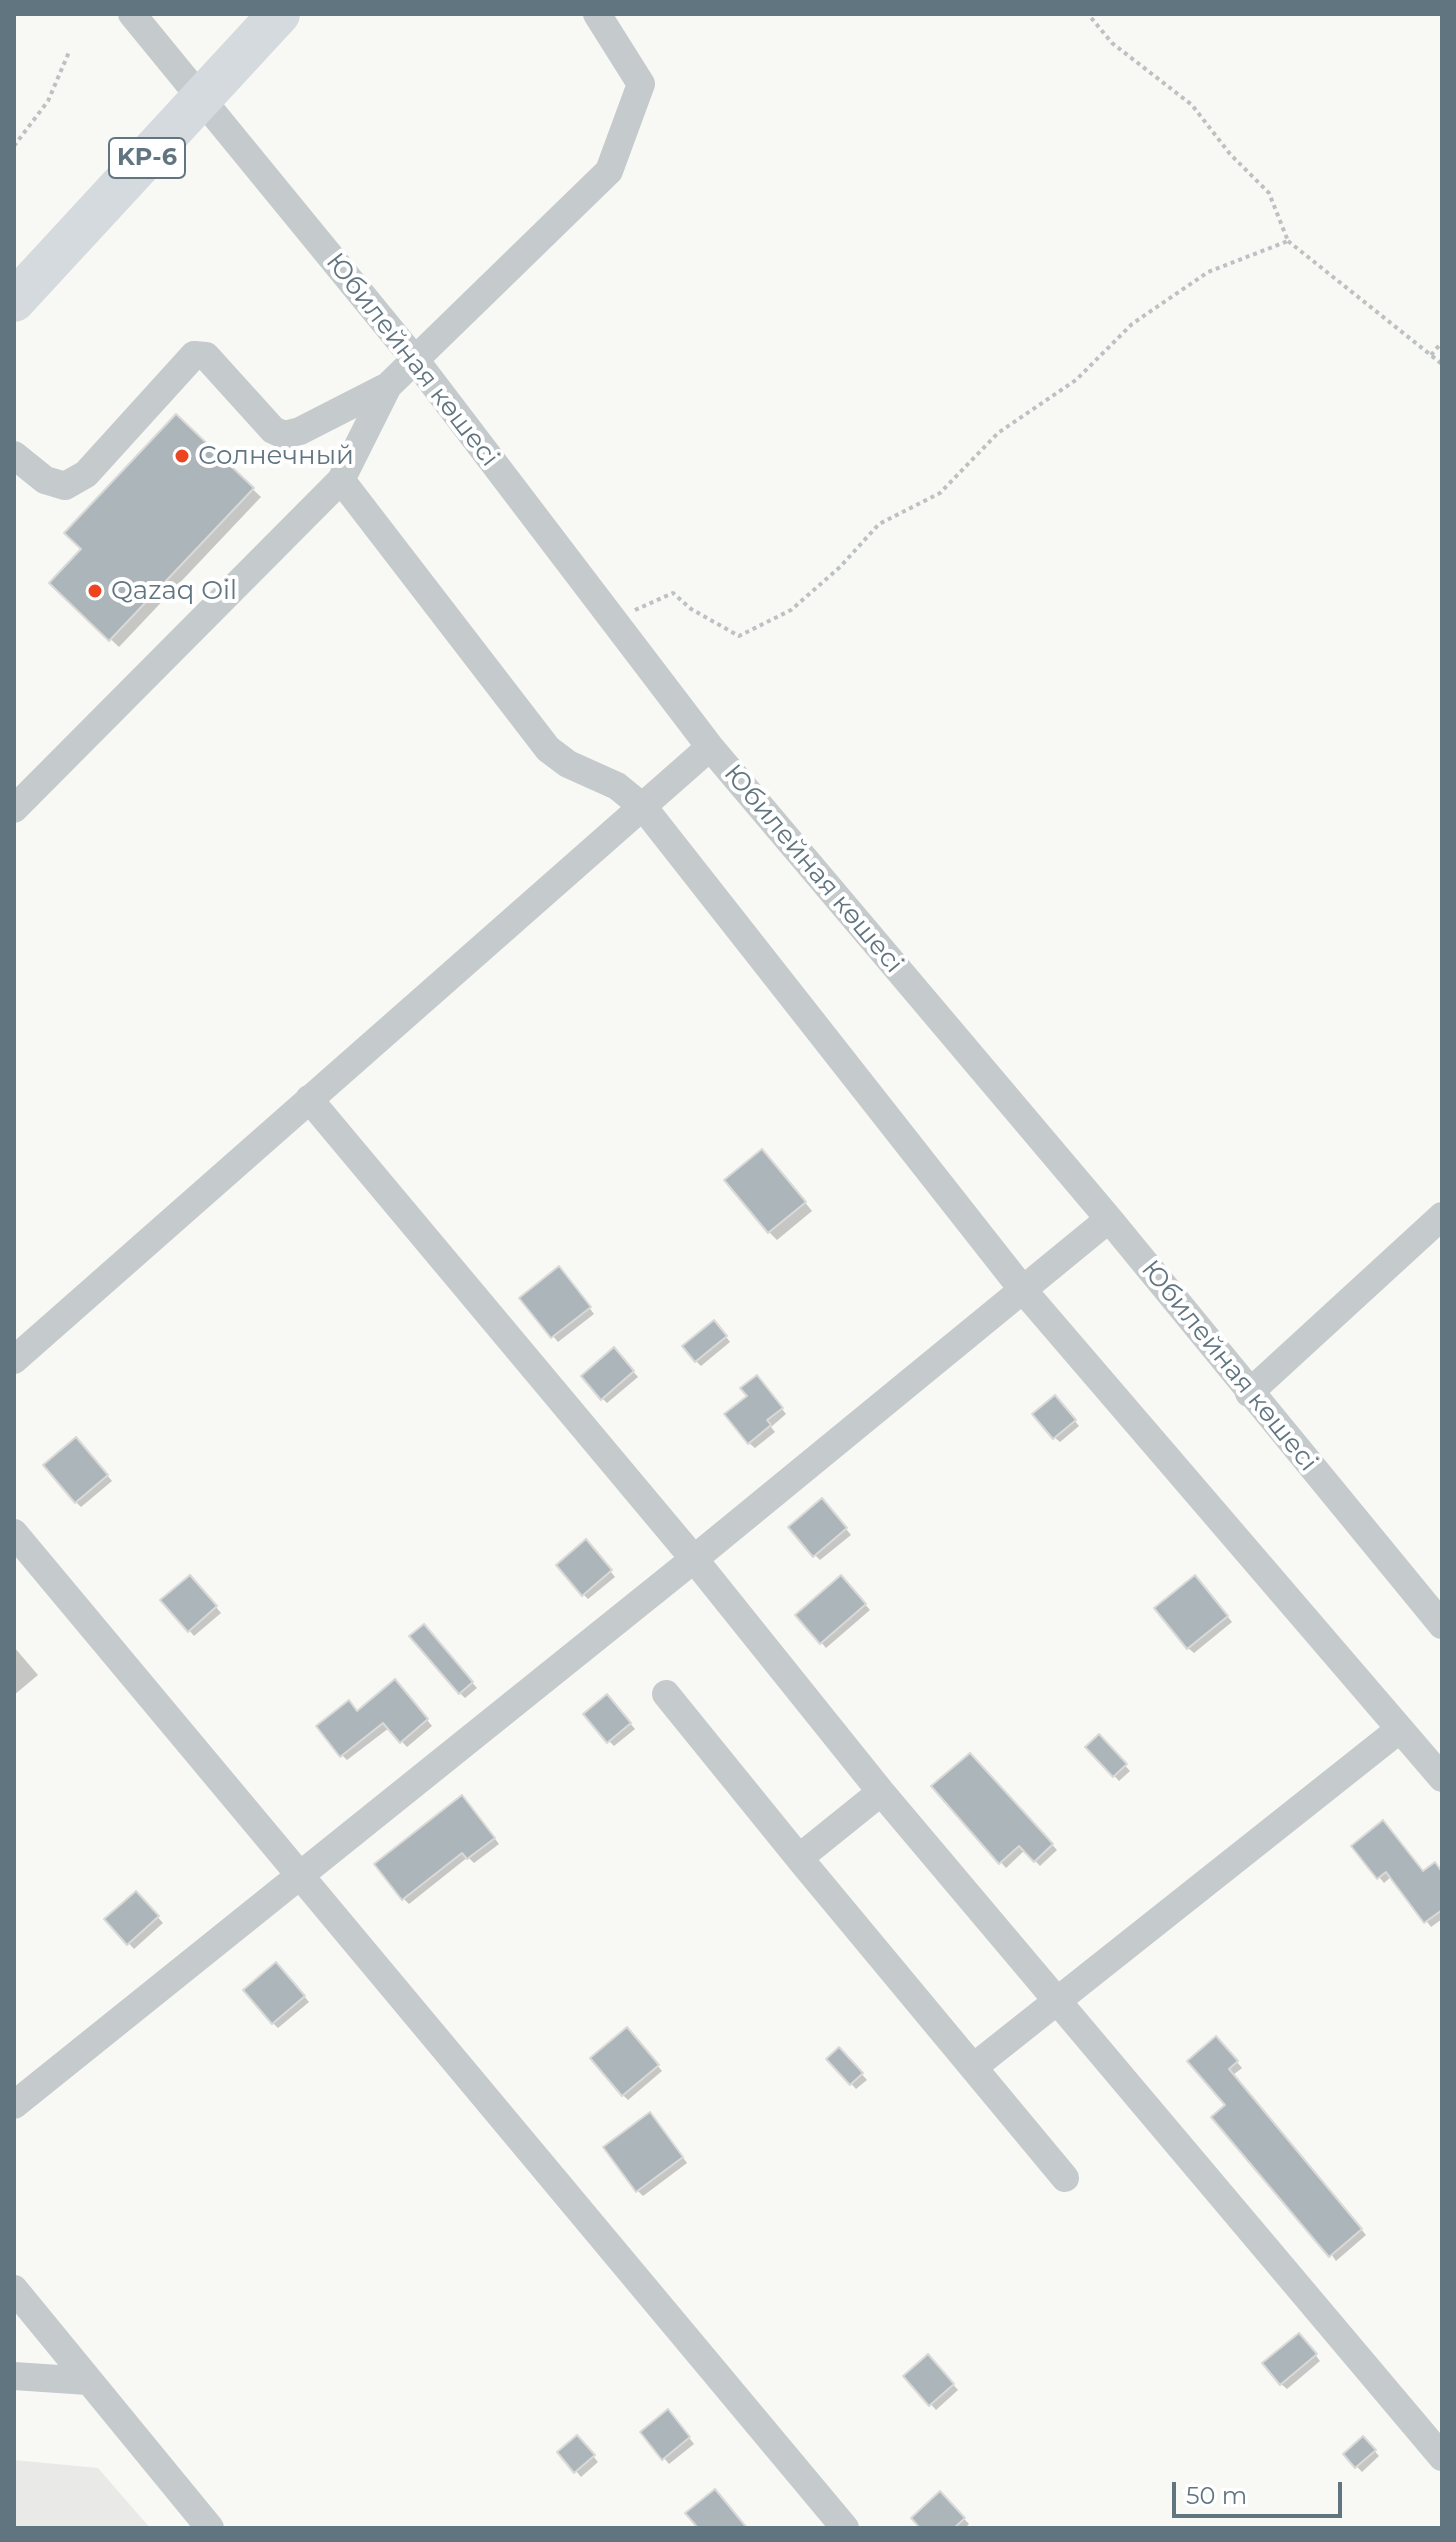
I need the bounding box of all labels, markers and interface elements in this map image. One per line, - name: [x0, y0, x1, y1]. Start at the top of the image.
- road number: KP-6: [109, 138, 185, 178]
- street label: Юбилейная көшесі: [319, 247, 505, 473]
- place label: Солнечный: [198, 440, 354, 472]
- marker: Солнечный: [173, 447, 191, 465]
- place label: Qazaq Oil: [111, 575, 237, 607]
- marker: Qazaq Oil: [86, 582, 104, 600]
- street label: Юбилейная көшесі: [717, 759, 909, 979]
- street label: Юбилейная көшесі: [1134, 1254, 1324, 1478]
- scale bar: [1176, 2466, 1346, 2516]
- text: 50 m: [1186, 2481, 1247, 2510]

